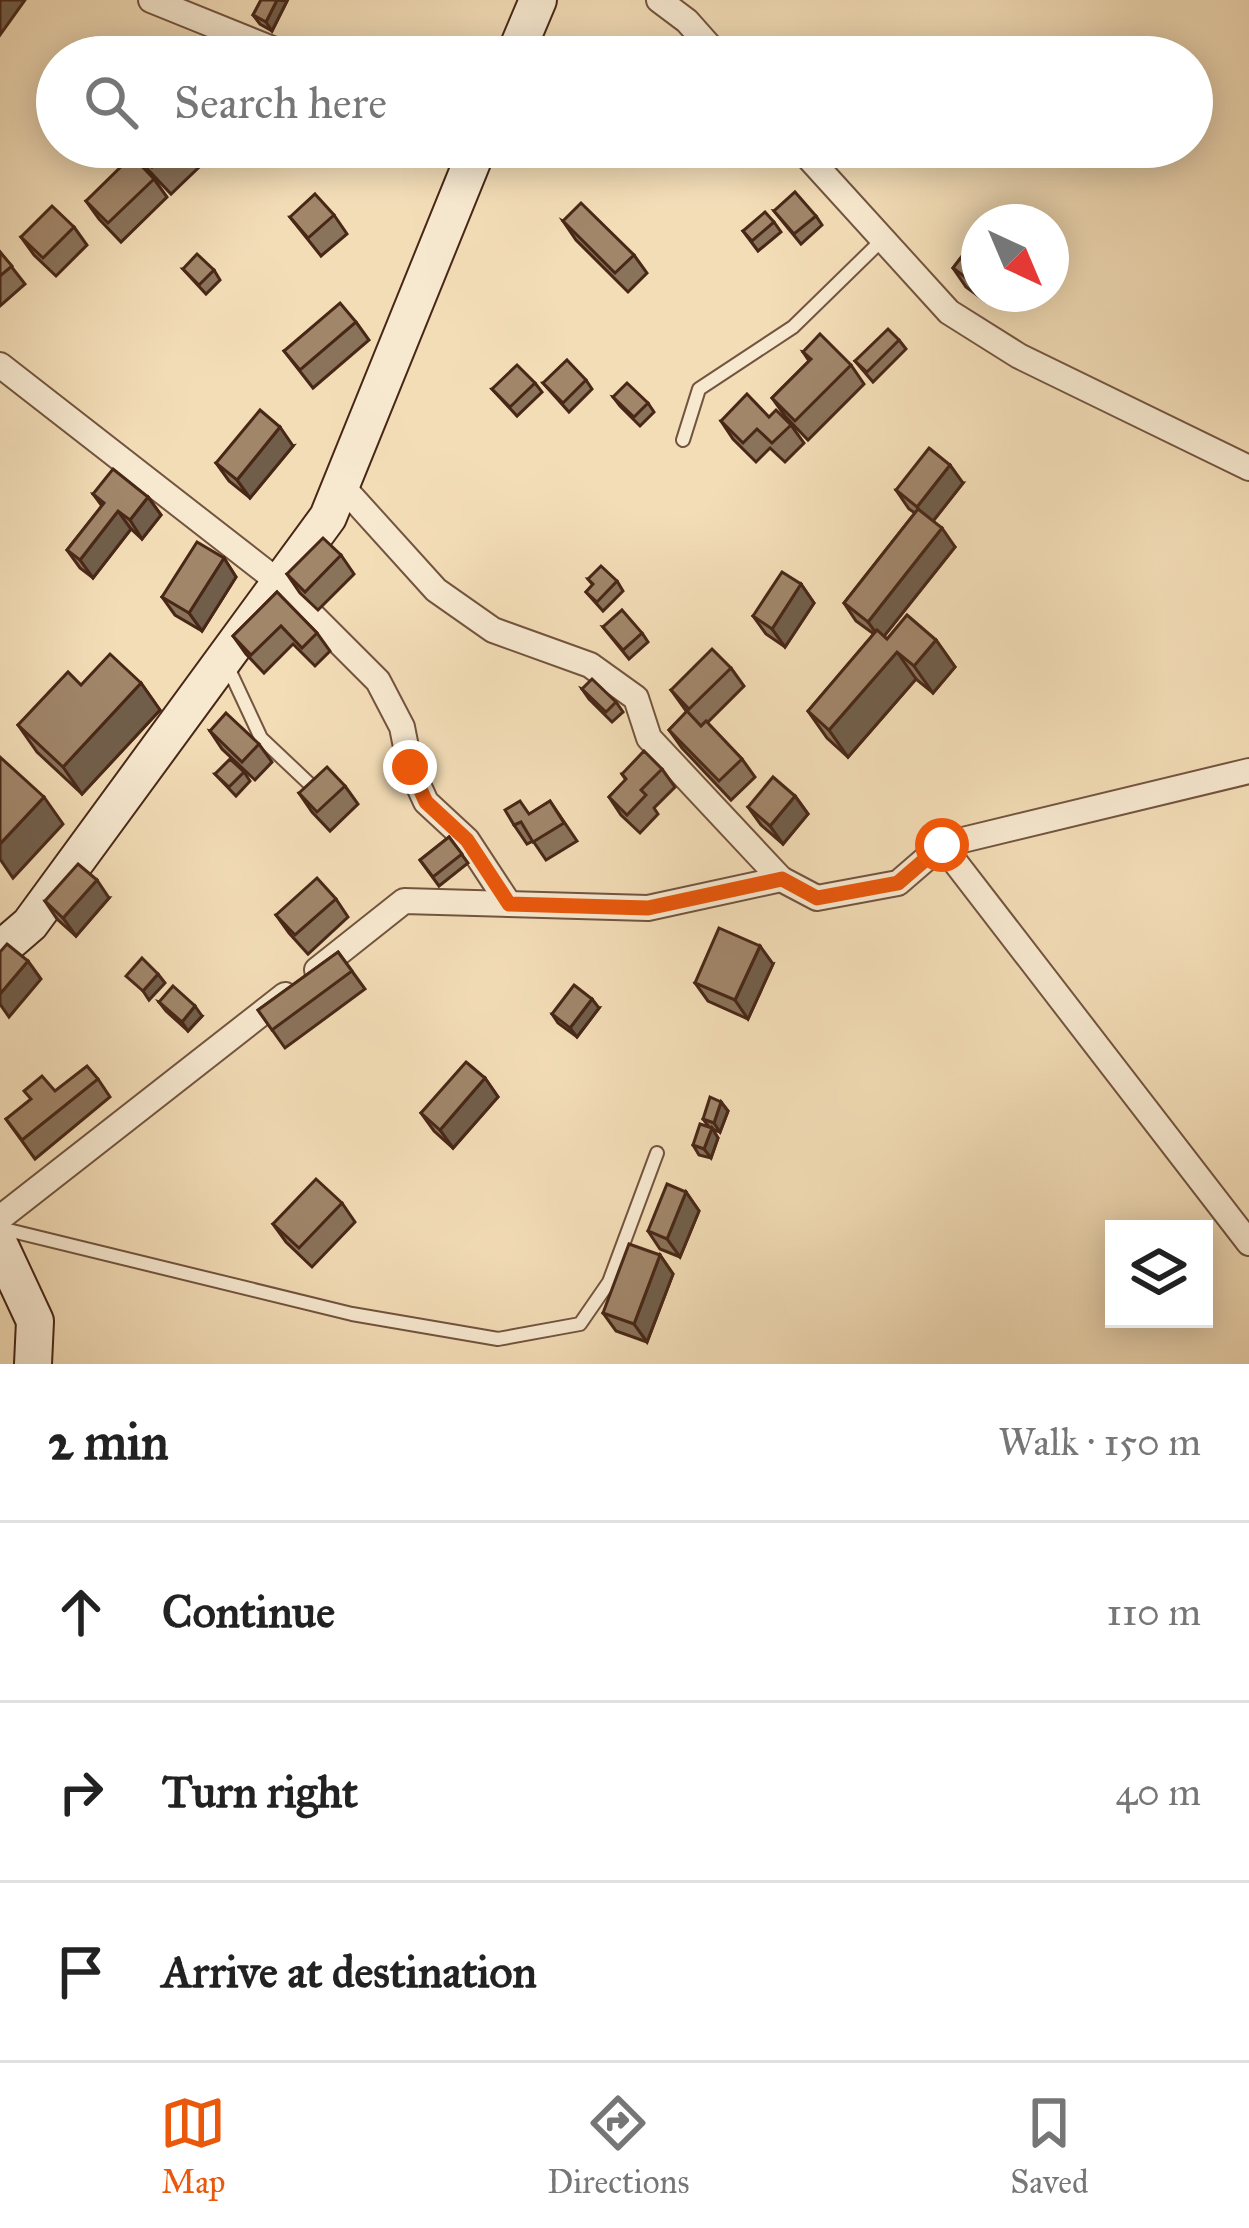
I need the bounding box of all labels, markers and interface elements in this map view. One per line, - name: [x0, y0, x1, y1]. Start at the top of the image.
- search box: [36, 36, 1213, 168]
- icon: search: [78, 69, 144, 135]
- text: Search here: [174, 75, 387, 130]
- north arrow: [961, 204, 1069, 312]
- route end: [383, 740, 437, 794]
- route start: [915, 818, 969, 872]
- map controls: [1105, 1220, 1213, 1328]
- button: layers: [1105, 1220, 1213, 1328]
- text: 2 min: [48, 1411, 169, 1473]
- text: Walk · 150 m: [998, 1418, 1201, 1466]
- icon: ahead: [48, 1579, 114, 1645]
- text: Continue: [162, 1584, 335, 1639]
- text: 110 m: [1106, 1588, 1201, 1636]
- icon: right: [48, 1759, 114, 1825]
- text: Turn right: [162, 1764, 358, 1819]
- text: 40 m: [1115, 1768, 1201, 1816]
- icon: arrive: [48, 1939, 114, 2005]
- text: Arrive at destination: [162, 1944, 537, 1999]
- tab: Map: [160, 2090, 226, 2202]
- tab: Directions: [547, 2090, 689, 2202]
- tab: Saved: [1010, 2090, 1089, 2202]

